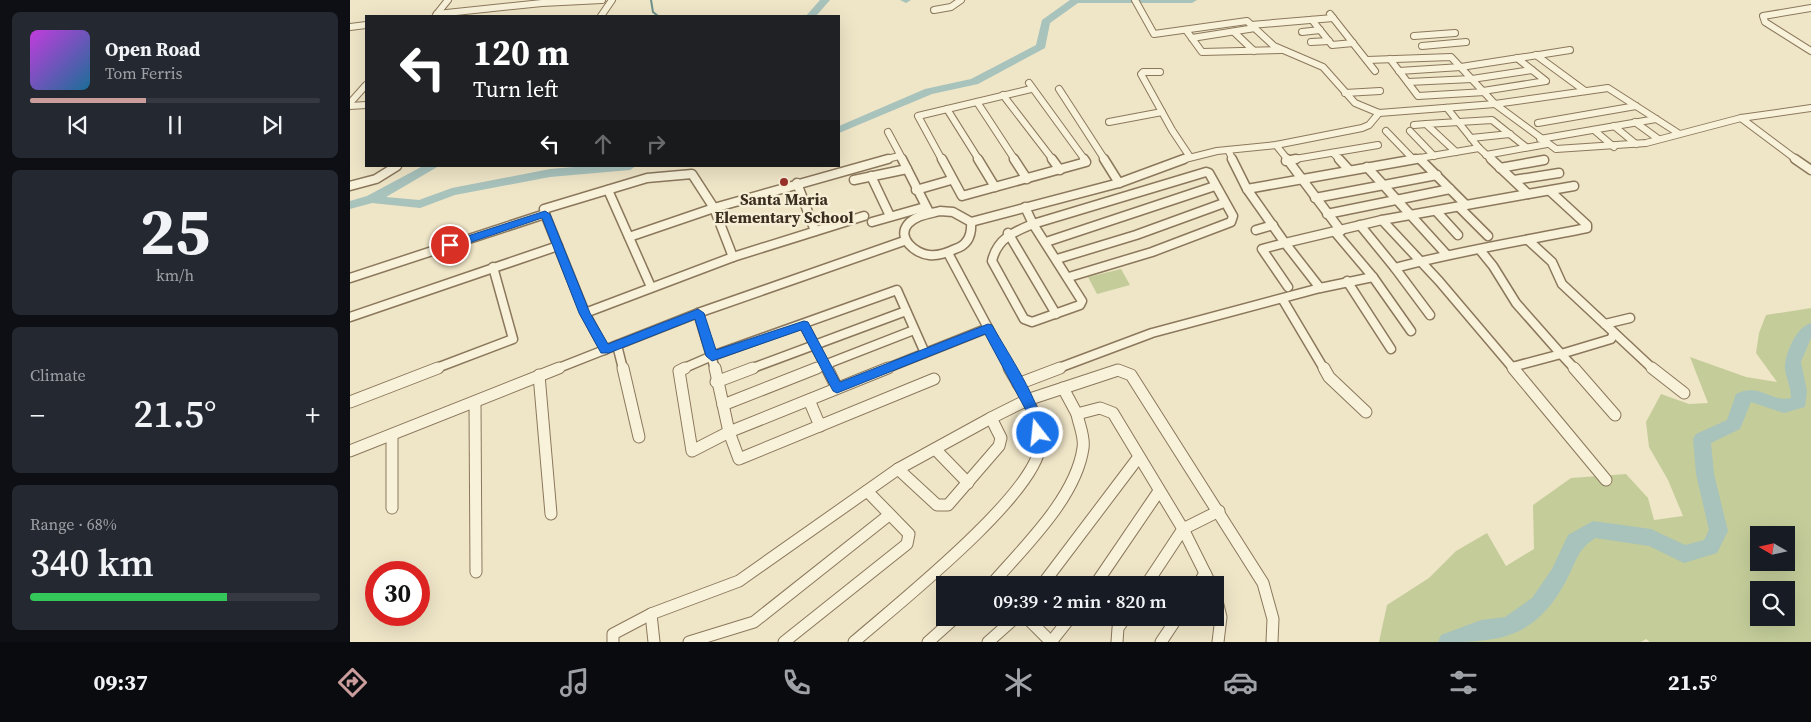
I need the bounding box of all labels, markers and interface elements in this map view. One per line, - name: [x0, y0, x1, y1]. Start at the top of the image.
- text: 120 m: [473, 29, 569, 77]
- icon: left: [390, 35, 455, 100]
- text: Open Road: [105, 36, 200, 62]
- text: Tom Ferris: [105, 62, 183, 84]
- text: Turn left: [473, 74, 558, 104]
- icon: previous: [64, 111, 92, 139]
- icon: pause: [161, 111, 189, 139]
- icon: next: [258, 111, 286, 139]
- icon: left: [536, 130, 564, 158]
- icon: ahead: [589, 130, 617, 158]
- icon: right: [642, 130, 670, 158]
- marker: Santa Maria Elementary School: [778, 176, 790, 188]
- text: 25: [140, 187, 210, 276]
- place label: Santa Maria Elementary School: [714, 188, 854, 228]
- pin: [429, 224, 471, 266]
- icon: arrive: [436, 231, 464, 259]
- text: km/h: [156, 264, 194, 286]
- text: Climate: [30, 364, 86, 386]
- text: 21.5°: [133, 388, 217, 440]
- text: −: [30, 396, 45, 434]
- text: +: [305, 396, 320, 434]
- position arrow: [1011, 406, 1063, 458]
- text: Range · 68%: [30, 513, 117, 535]
- north arrow: [1750, 526, 1795, 571]
- map controls: [1750, 526, 1795, 626]
- text: 340 km: [30, 537, 154, 589]
- speed limit sign: 30: [365, 561, 430, 626]
- button: search: [1750, 581, 1795, 626]
- text: 09:39 · 2 min · 820 m: [993, 588, 1167, 614]
- icon: directions: [335, 665, 370, 700]
- icon: music: [557, 665, 592, 700]
- icon: phone: [779, 665, 814, 700]
- icon: climate: [1001, 665, 1036, 700]
- icon: car: [1223, 665, 1258, 700]
- icon: filters: [1446, 665, 1481, 700]
- text: 09:37: [94, 667, 148, 697]
- text: 21.5°: [1668, 667, 1717, 697]

